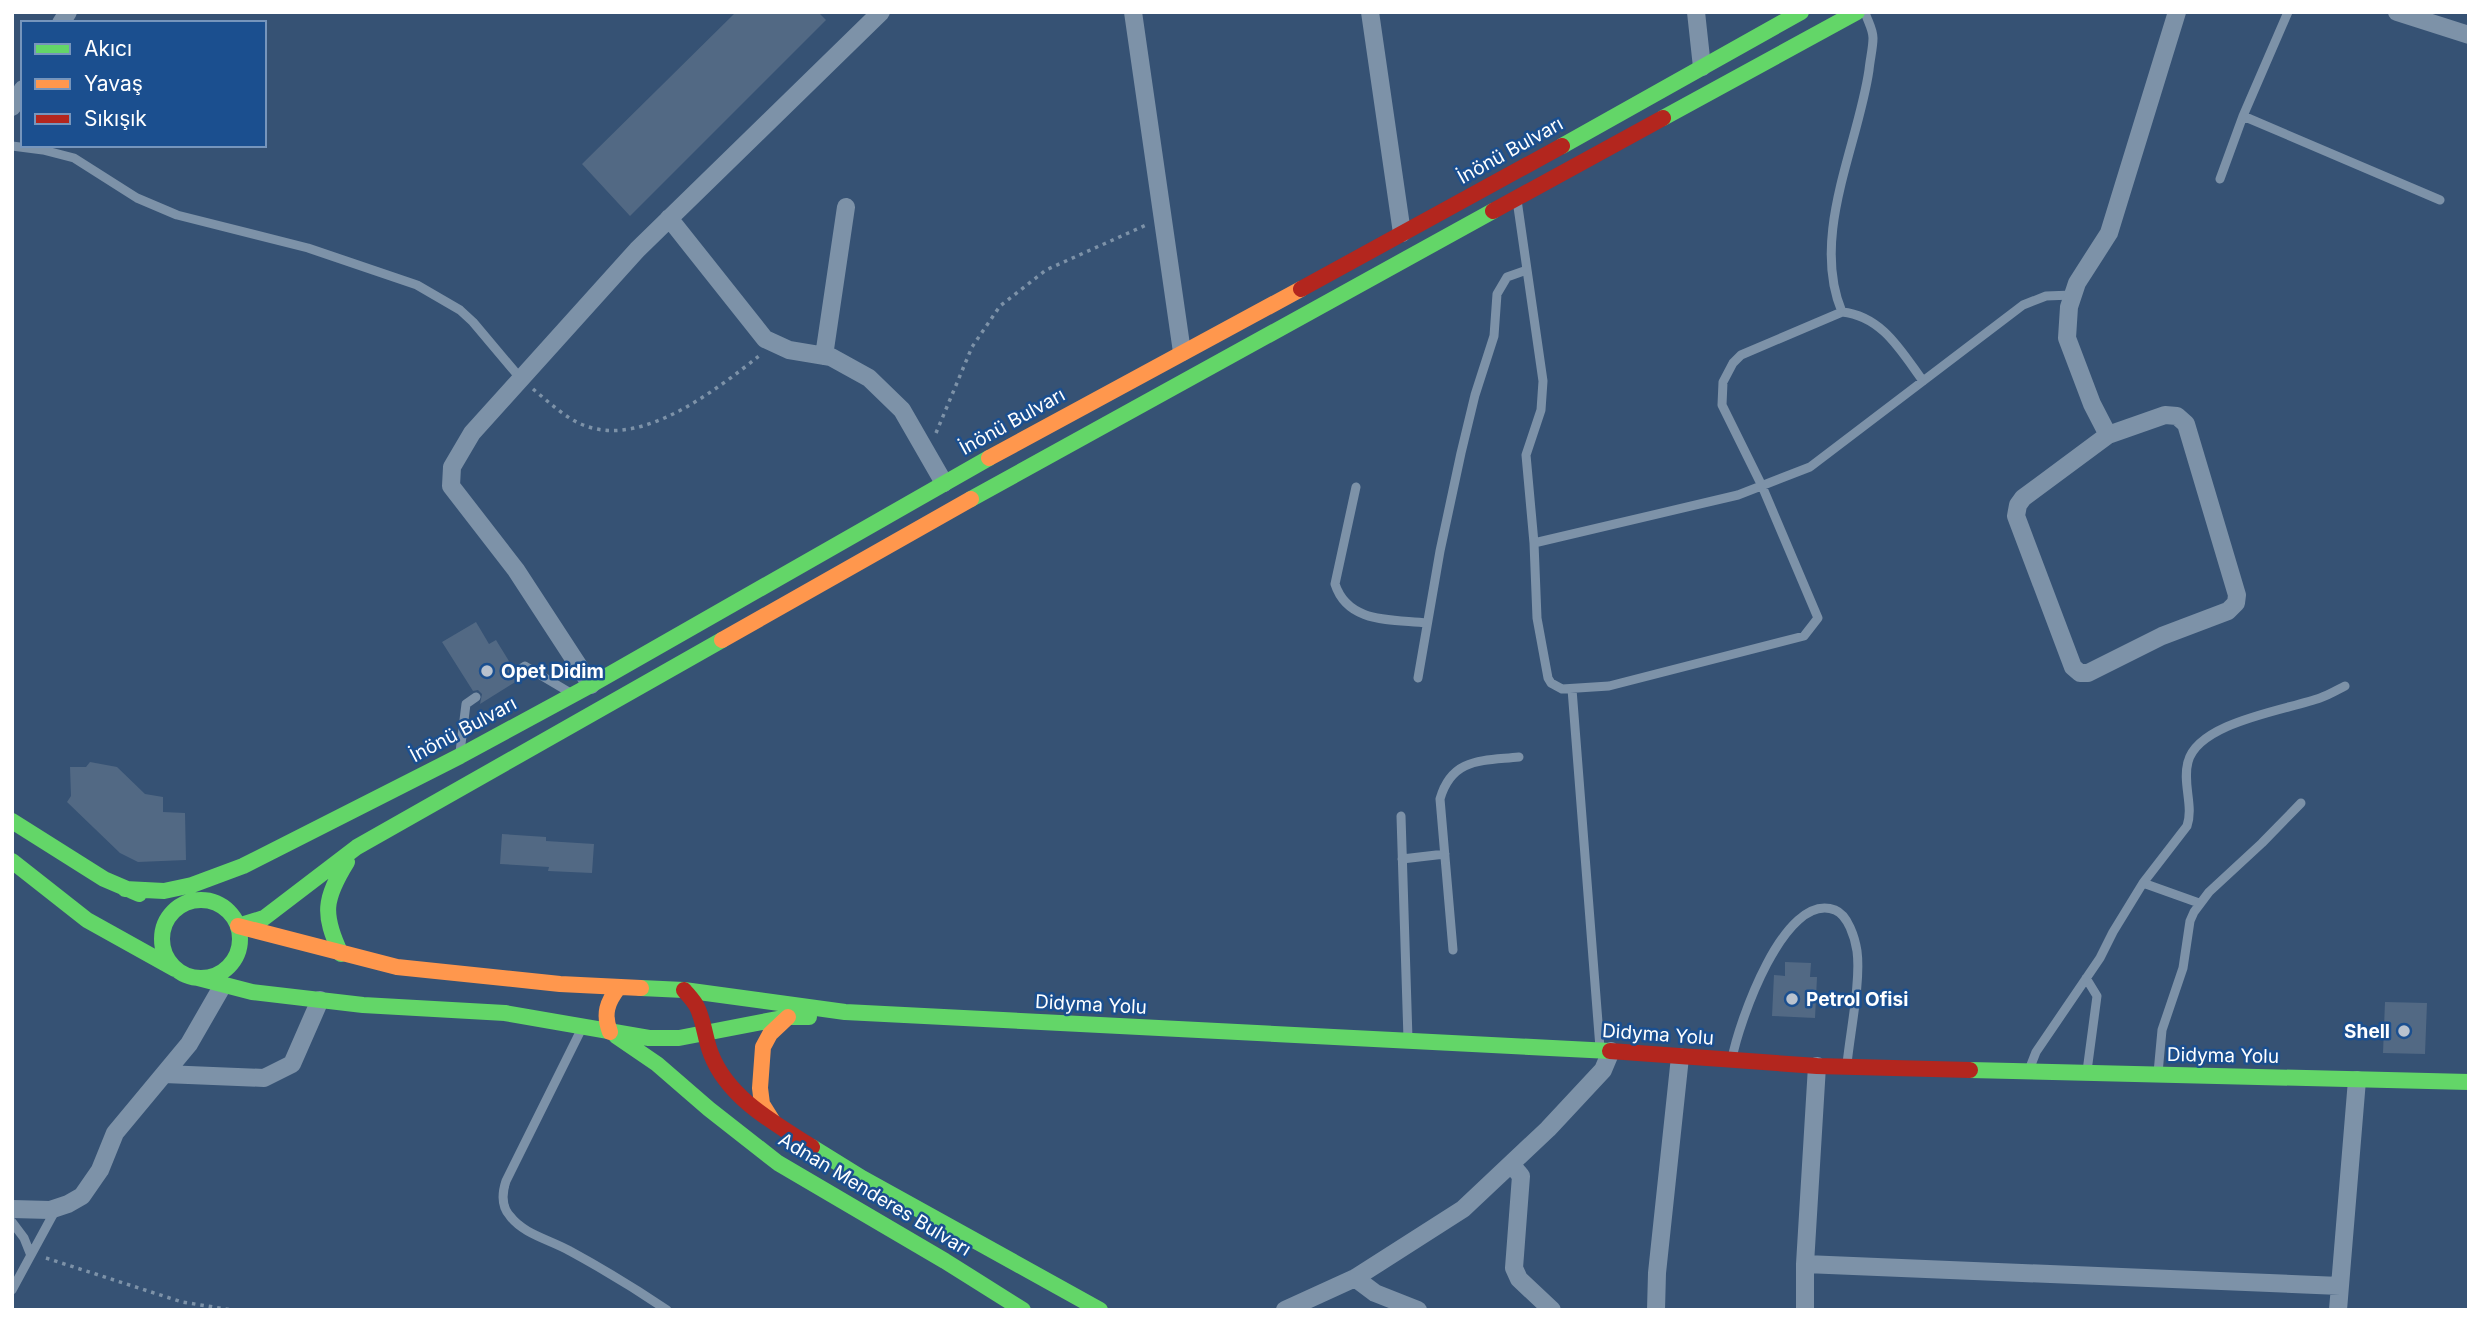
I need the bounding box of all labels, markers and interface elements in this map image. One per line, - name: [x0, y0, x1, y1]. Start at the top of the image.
- legend: [21, 21, 266, 147]
- text: Akıcı: [84, 36, 132, 61]
- text: Yavaş: [84, 71, 143, 96]
- text: Sıkışık: [84, 106, 147, 131]
- street label: İnönü Bulvarı: [1453, 112, 1567, 189]
- street label: İnönü Bulvarı: [955, 383, 1069, 460]
- place label: Opet Didim: [501, 660, 604, 683]
- marker: Opet Didim: [479, 663, 495, 679]
- street label: İnönü Bulvarı: [406, 692, 520, 767]
- place label: Petrol Ofisi: [1806, 988, 1908, 1011]
- street label: Didyma Yolu: [1034, 990, 1148, 1019]
- marker: Petrol Ofisi: [1784, 991, 1800, 1007]
- street label: Didyma Yolu: [1601, 1019, 1715, 1050]
- place label: Shell: [2344, 1020, 2390, 1043]
- marker: Shell: [2396, 1023, 2412, 1039]
- street label: Didyma Yolu: [2167, 1043, 2279, 1068]
- street label: Adnan Menderes Bulvarı: [774, 1128, 975, 1261]

